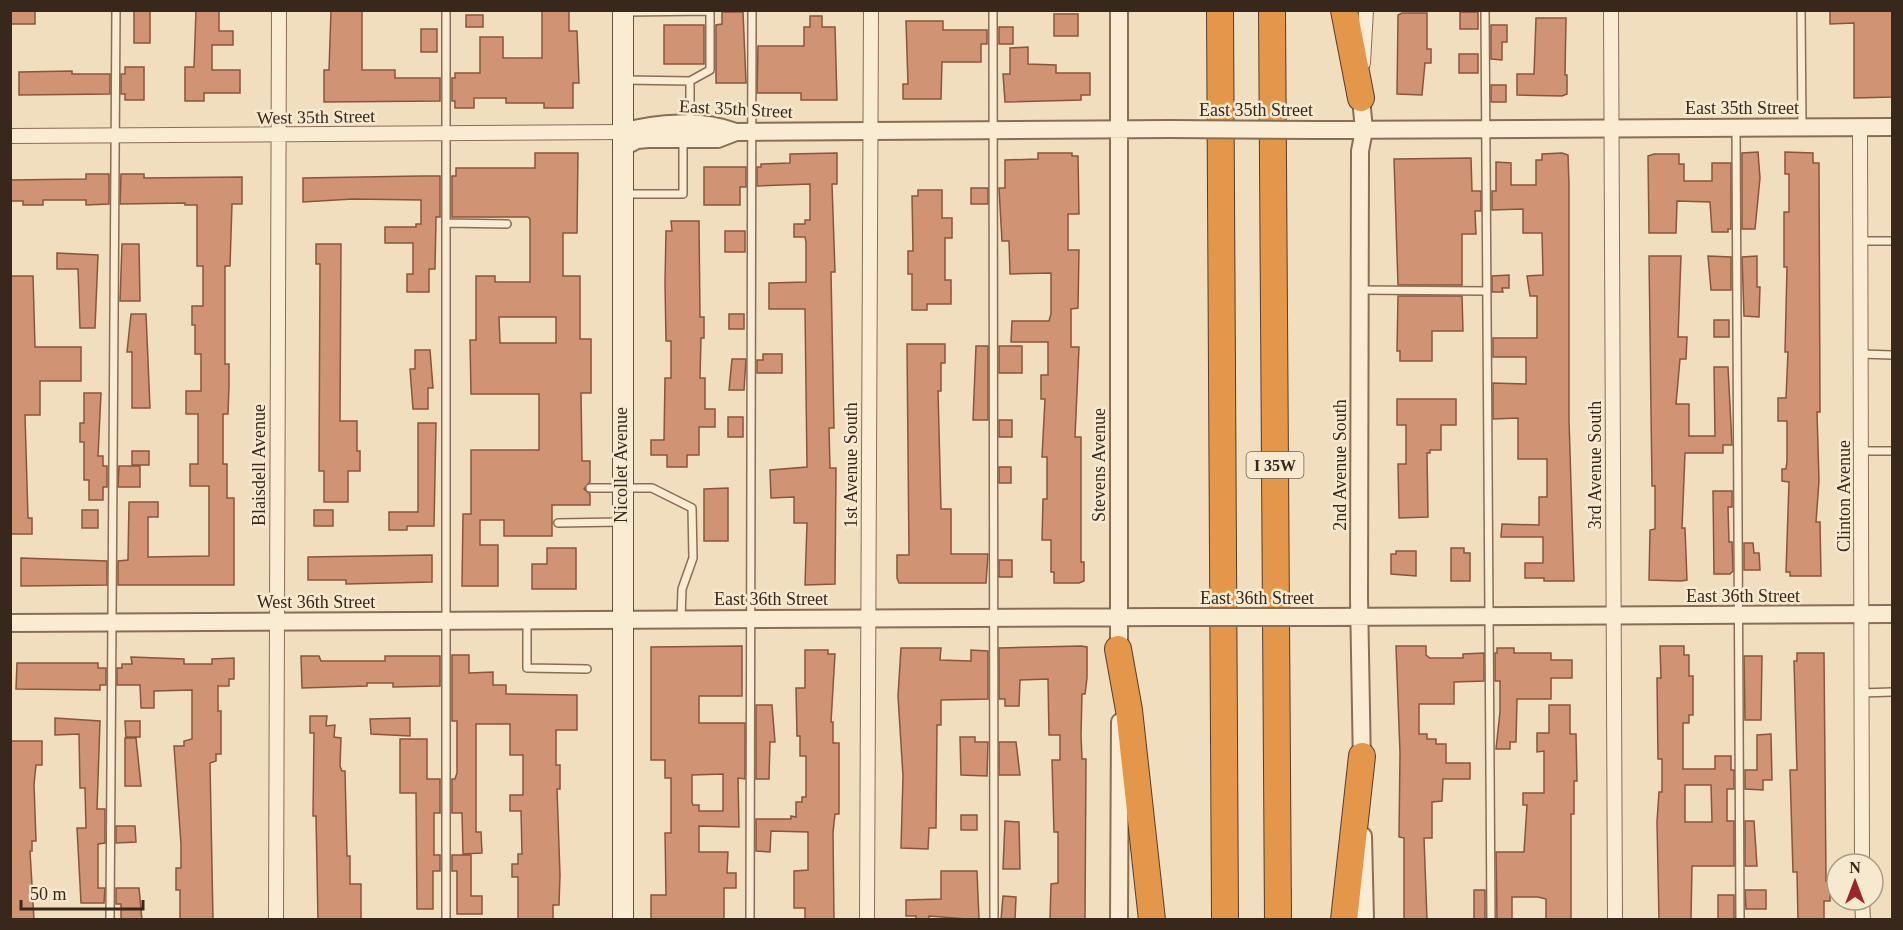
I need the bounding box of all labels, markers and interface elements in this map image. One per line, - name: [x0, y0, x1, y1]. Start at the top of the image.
- street label: East 35th Street: [679, 96, 793, 122]
- street label: East 35th Street: [1685, 98, 1799, 118]
- street label: East 35th Street: [1199, 100, 1313, 120]
- street label: West 35th Street: [257, 106, 375, 128]
- street label: 2nd Avenue South: [1330, 399, 1350, 531]
- street label: 3rd Avenue South: [1585, 401, 1605, 529]
- street label: 1st Avenue South: [841, 402, 861, 528]
- street label: Blaisdell Avenue: [249, 404, 269, 526]
- street label: Nicollet Avenue: [611, 407, 631, 523]
- street label: Stevens Avenue: [1089, 408, 1109, 522]
- street label: Clinton Avenue: [1834, 440, 1854, 552]
- road number: I 35W: [1246, 452, 1304, 478]
- street label: East 36th Street: [1686, 586, 1800, 606]
- street label: East 36th Street: [1200, 588, 1314, 608]
- street label: East 36th Street: [714, 589, 828, 609]
- street label: West 36th Street: [257, 592, 375, 612]
- north arrow: [1825, 852, 1885, 912]
- text: N: [1849, 859, 1861, 876]
- scale bar: [21, 873, 142, 911]
- text: 50 m: [30, 884, 67, 904]

